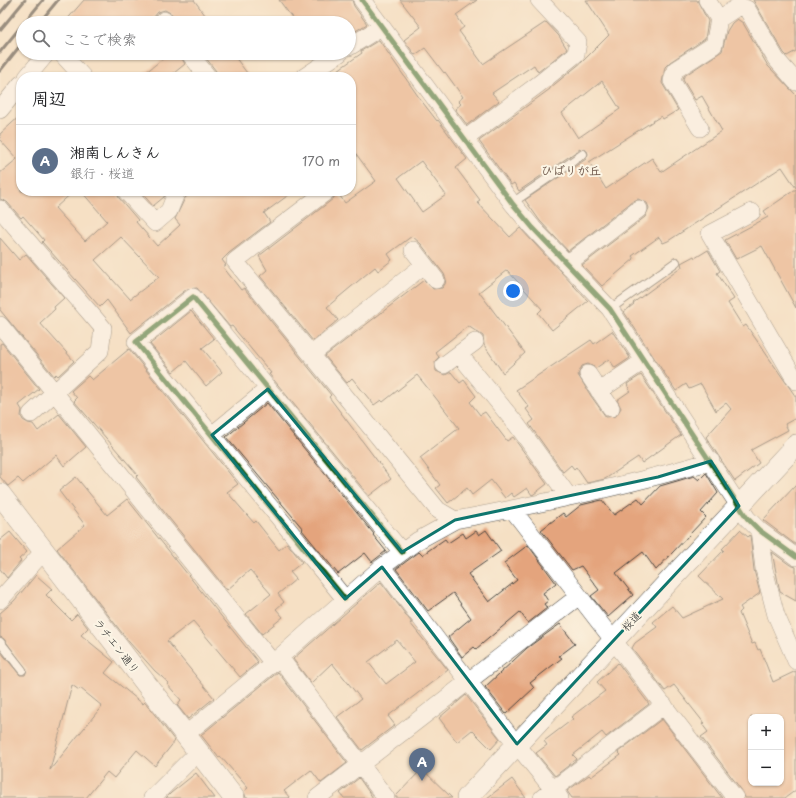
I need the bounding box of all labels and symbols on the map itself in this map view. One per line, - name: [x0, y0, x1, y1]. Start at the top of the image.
- district label: ひばりが丘: [541, 161, 601, 179]
- your location: [503, 281, 523, 301]
- street label: 桜道: [617, 607, 645, 635]
- street label: ラチエン通り: [90, 615, 144, 677]
- pin: A: [409, 748, 435, 781]

